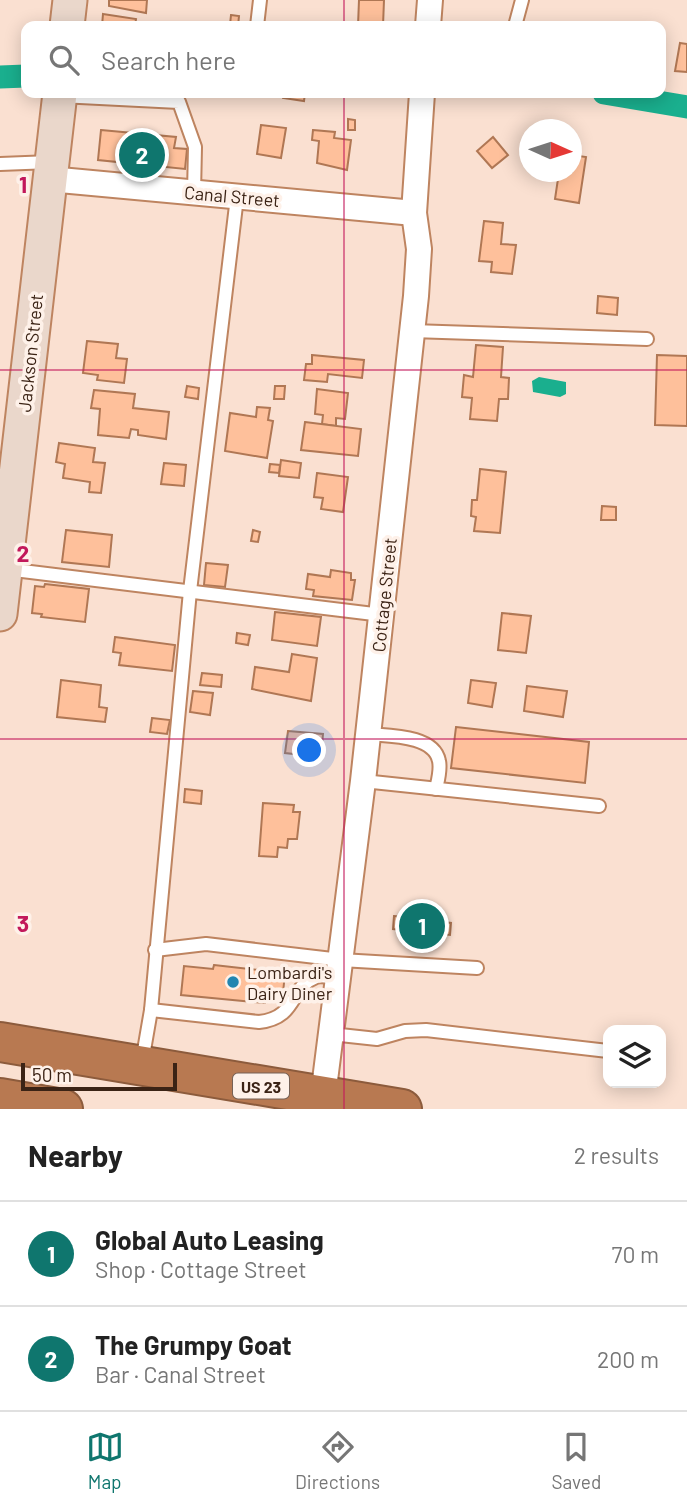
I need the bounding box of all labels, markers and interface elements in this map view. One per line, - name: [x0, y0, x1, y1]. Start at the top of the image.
- search box: [21, 21, 666, 98]
- icon: search: [45, 41, 83, 79]
- text: Search here: [101, 44, 236, 75]
- north arrow: [519, 119, 582, 182]
- pin: 2: [119, 129, 165, 181]
- text: 1: [19, 170, 27, 198]
- street label: Canal Street: [183, 181, 281, 211]
- street label: Jackson Street: [13, 293, 47, 413]
- street label: Cottage Street: [367, 537, 401, 653]
- text: 2: [17, 539, 29, 567]
- your location: [292, 733, 326, 767]
- pin: 1: [399, 900, 445, 952]
- text: 3: [17, 909, 29, 937]
- place label: Lombardi's Dairy Diner: [247, 961, 333, 1004]
- marker: Lombardi's Dairy Diner: [225, 974, 241, 990]
- map controls: [603, 1025, 666, 1088]
- button: layers: [603, 1025, 666, 1088]
- scale bar: [21, 1060, 177, 1092]
- text: 50 m: [32, 1063, 72, 1086]
- road number: US 23: [233, 1074, 289, 1098]
- text: Nearby: [28, 1137, 123, 1173]
- text: 2 results: [574, 1141, 659, 1169]
- text: Global Auto Leasing: [95, 1224, 324, 1255]
- text: 1: [47, 1240, 55, 1268]
- text: 70 m: [612, 1240, 659, 1268]
- text: Shop · Cottage Street: [95, 1255, 307, 1283]
- text: The Grumpy Goat: [95, 1329, 292, 1360]
- text: 2: [45, 1345, 57, 1373]
- text: 200 m: [597, 1345, 659, 1373]
- text: Bar · Canal Street: [95, 1360, 266, 1388]
- tab: Map: [86, 1428, 124, 1493]
- tab: Directions: [295, 1428, 380, 1493]
- tab: Saved: [551, 1428, 601, 1493]

